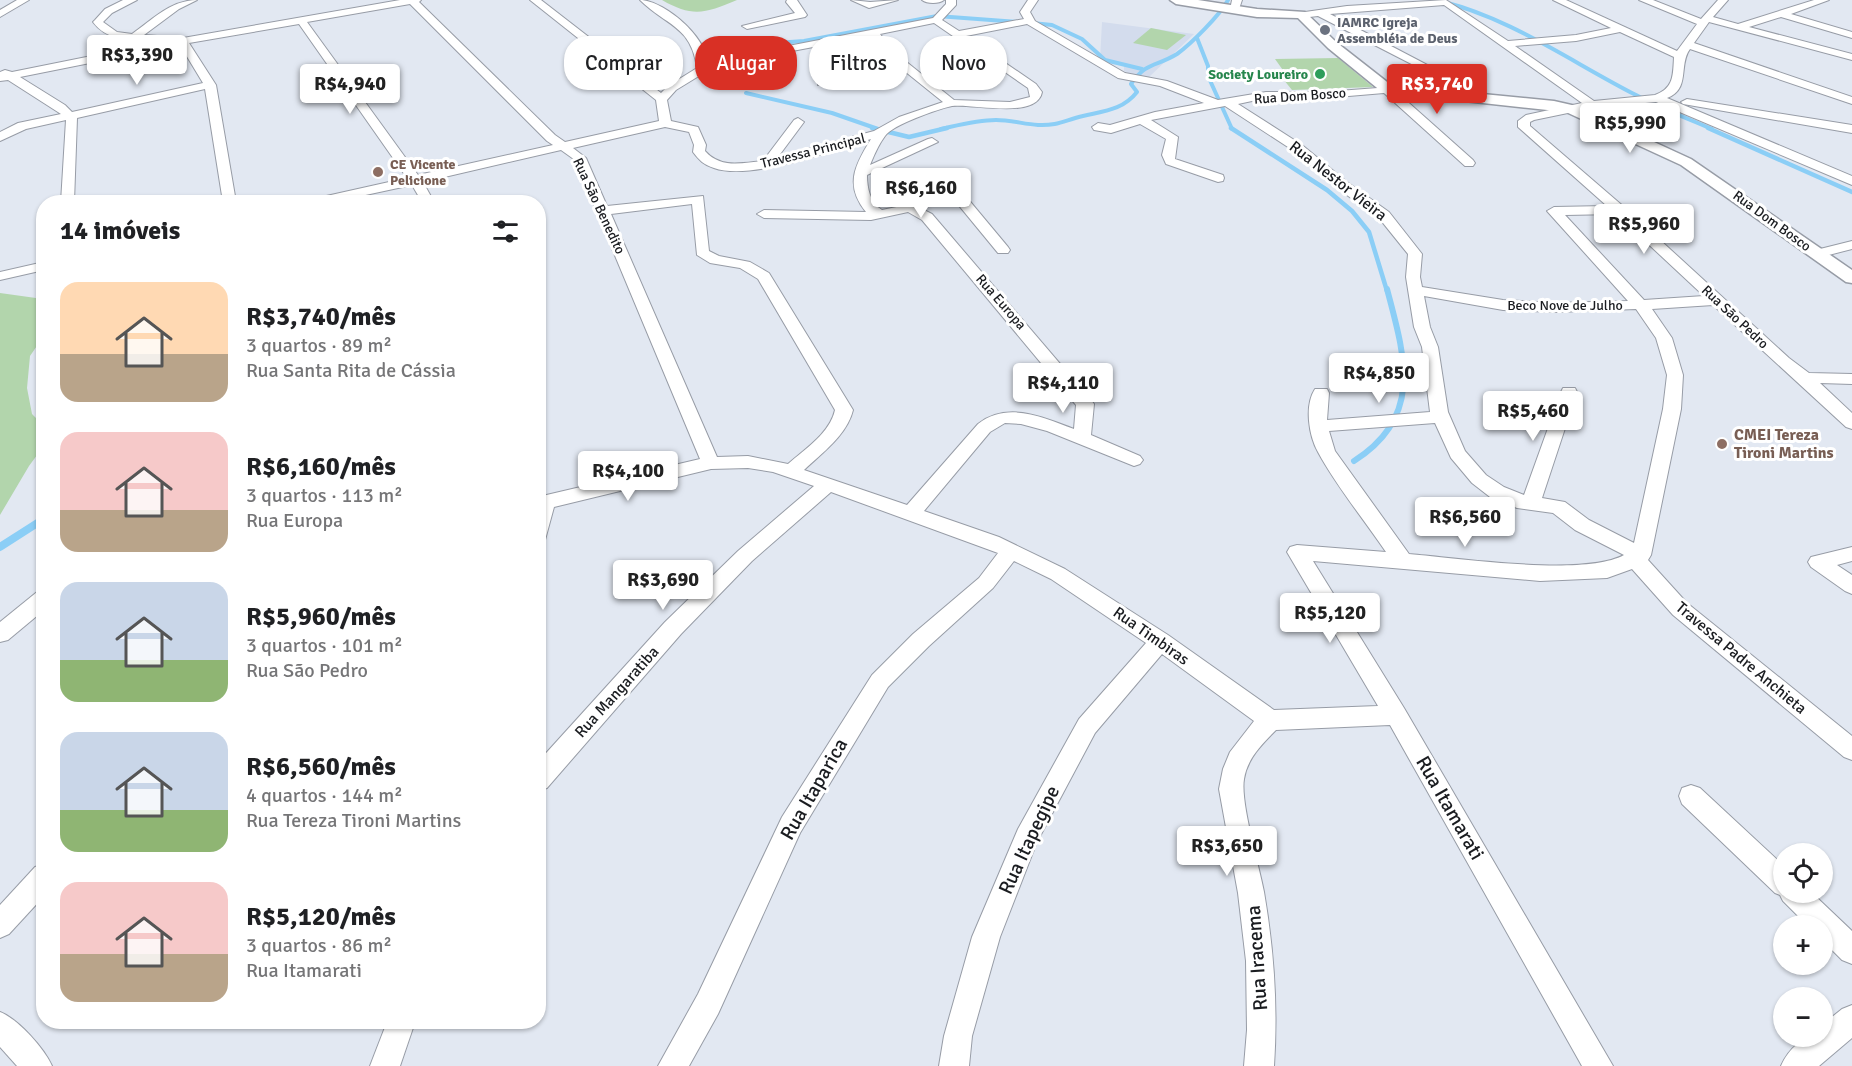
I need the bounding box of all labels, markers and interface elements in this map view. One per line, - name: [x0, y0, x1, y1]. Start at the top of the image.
- place label: IAMRC Igreja Assembléia de Deus: [1337, 14, 1457, 47]
- marker: IAMRC Igreja Assembléia de Deus: [1318, 23, 1332, 37]
- pin: R$3,390: [82, 35, 192, 86]
- chip: Comprar: [564, 36, 683, 90]
- chip: Alugar: [695, 36, 797, 90]
- chip: Filtros: [809, 36, 908, 90]
- chip: Novo: [920, 36, 1007, 90]
- text: R$3,390: [101, 42, 173, 67]
- pin: R$4,940: [295, 64, 405, 115]
- pin: R$3,740: [1382, 64, 1492, 115]
- place label: Society Loureiro: [1208, 66, 1308, 83]
- marker: Society Loureiro: [1313, 67, 1327, 81]
- text: R$4,940: [314, 71, 386, 96]
- text: R$3,740: [1401, 71, 1473, 96]
- street label: Rua Dom Bosco: [1253, 84, 1347, 108]
- pin: R$5,990: [1575, 103, 1685, 154]
- text: R$5,990: [1594, 110, 1666, 135]
- street label: Travessa Principal: [759, 130, 867, 172]
- street label: Rua Nestor Vieira: [1285, 137, 1391, 225]
- street label: Rua São Benedito: [569, 155, 629, 257]
- place label: CE Vicente Pelicione: [390, 156, 456, 189]
- marker: CE Vicente Pelicione: [371, 165, 385, 179]
- pin: R$6,160: [866, 168, 976, 219]
- text: R$6,160: [885, 175, 957, 200]
- street label: Rua Dom Bosco: [1730, 187, 1814, 255]
- pin: R$5,960: [1589, 204, 1699, 255]
- text: R$5,960: [1608, 211, 1680, 236]
- text: 14 imóveis: [60, 215, 180, 247]
- icon: filters: [489, 215, 522, 248]
- street label: Rua Europa: [972, 271, 1030, 333]
- street label: Rua São Pedro: [1698, 282, 1772, 352]
- street label: Beco Nove de Julho: [1507, 297, 1623, 314]
- text: R$3,740/mês: [246, 301, 396, 333]
- icon: home: [108, 306, 180, 378]
- text: 3 quartos · 89 m²: [246, 333, 392, 358]
- pin: R$4,850: [1324, 353, 1434, 404]
- text: Rua Santa Rita de Cássia: [246, 358, 456, 383]
- text: R$4,850: [1343, 360, 1415, 385]
- pin: R$4,110: [1008, 363, 1118, 414]
- text: R$4,110: [1027, 370, 1099, 395]
- pin: R$5,460: [1478, 391, 1588, 442]
- text: R$5,460: [1497, 398, 1569, 423]
- place label: CMEI Tereza Tironi Martins: [1734, 425, 1834, 463]
- marker: CMEI Tereza Tironi Martins: [1715, 437, 1729, 451]
- text: R$6,160/mês: [246, 451, 396, 483]
- pin: R$4,100: [573, 451, 683, 502]
- icon: home: [108, 456, 180, 528]
- text: R$4,100: [592, 458, 664, 483]
- text: 3 quartos · 113 m²: [246, 483, 403, 508]
- pin: R$6,560: [1410, 497, 1520, 548]
- text: R$6,560: [1429, 504, 1501, 529]
- text: Rua Europa: [246, 508, 343, 533]
- pin: R$3,690: [608, 560, 718, 611]
- text: R$3,690: [627, 567, 699, 592]
- pin: R$5,120: [1275, 593, 1385, 644]
- street label: Travessa Padre Anchieta: [1672, 597, 1810, 719]
- text: R$5,120: [1294, 600, 1366, 625]
- text: R$5,960/mês: [246, 601, 396, 633]
- street label: Rua Timbiras: [1109, 602, 1193, 670]
- icon: home: [108, 606, 180, 678]
- text: 3 quartos · 101 m²: [246, 633, 403, 658]
- street label: Rua Mangaratiba: [571, 642, 663, 742]
- text: Rua São Pedro: [246, 658, 368, 683]
- street label: Rua Itaparica: [775, 734, 853, 844]
- text: R$6,560/mês: [246, 751, 396, 783]
- street label: Rua Itamarati: [1410, 752, 1490, 864]
- icon: home: [108, 756, 180, 828]
- street label: Rua Itapegipe: [993, 782, 1065, 898]
- text: 4 quartos · 144 m²: [246, 783, 403, 808]
- text: Rua Tereza Tironi Martins: [246, 808, 461, 833]
- pin: R$3,650: [1172, 826, 1282, 877]
- text: R$3,650: [1191, 833, 1263, 858]
- map controls: [1773, 843, 1833, 1047]
- button: locate: [1773, 843, 1833, 903]
- text: R$5,120/mês: [246, 901, 396, 933]
- street label: Rua Iracema: [1241, 904, 1273, 1012]
- icon: home: [108, 906, 180, 978]
- button: +: [1773, 915, 1833, 975]
- text: 3 quartos · 86 m²: [246, 933, 392, 958]
- text: Rua Itamarati: [246, 958, 362, 983]
- button: −: [1773, 987, 1833, 1047]

